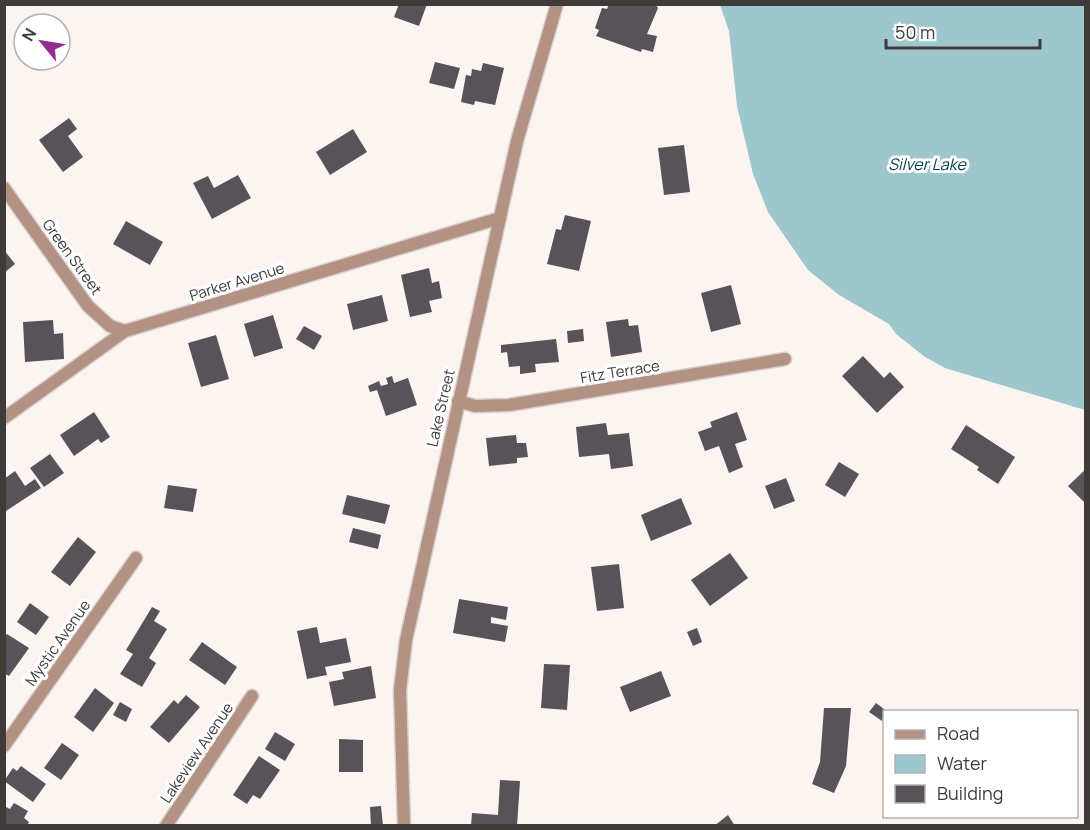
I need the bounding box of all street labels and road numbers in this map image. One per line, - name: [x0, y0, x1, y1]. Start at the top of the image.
- street label: Green Street: [38, 214, 107, 299]
- street label: Parker Avenue: [187, 257, 287, 306]
- street label: Fitz Terrace: [579, 355, 661, 388]
- street label: Lake Street: [421, 367, 460, 449]
- street label: Mystic Avenue: [20, 595, 95, 690]
- street label: Lakeview Avenue: [155, 698, 238, 807]

